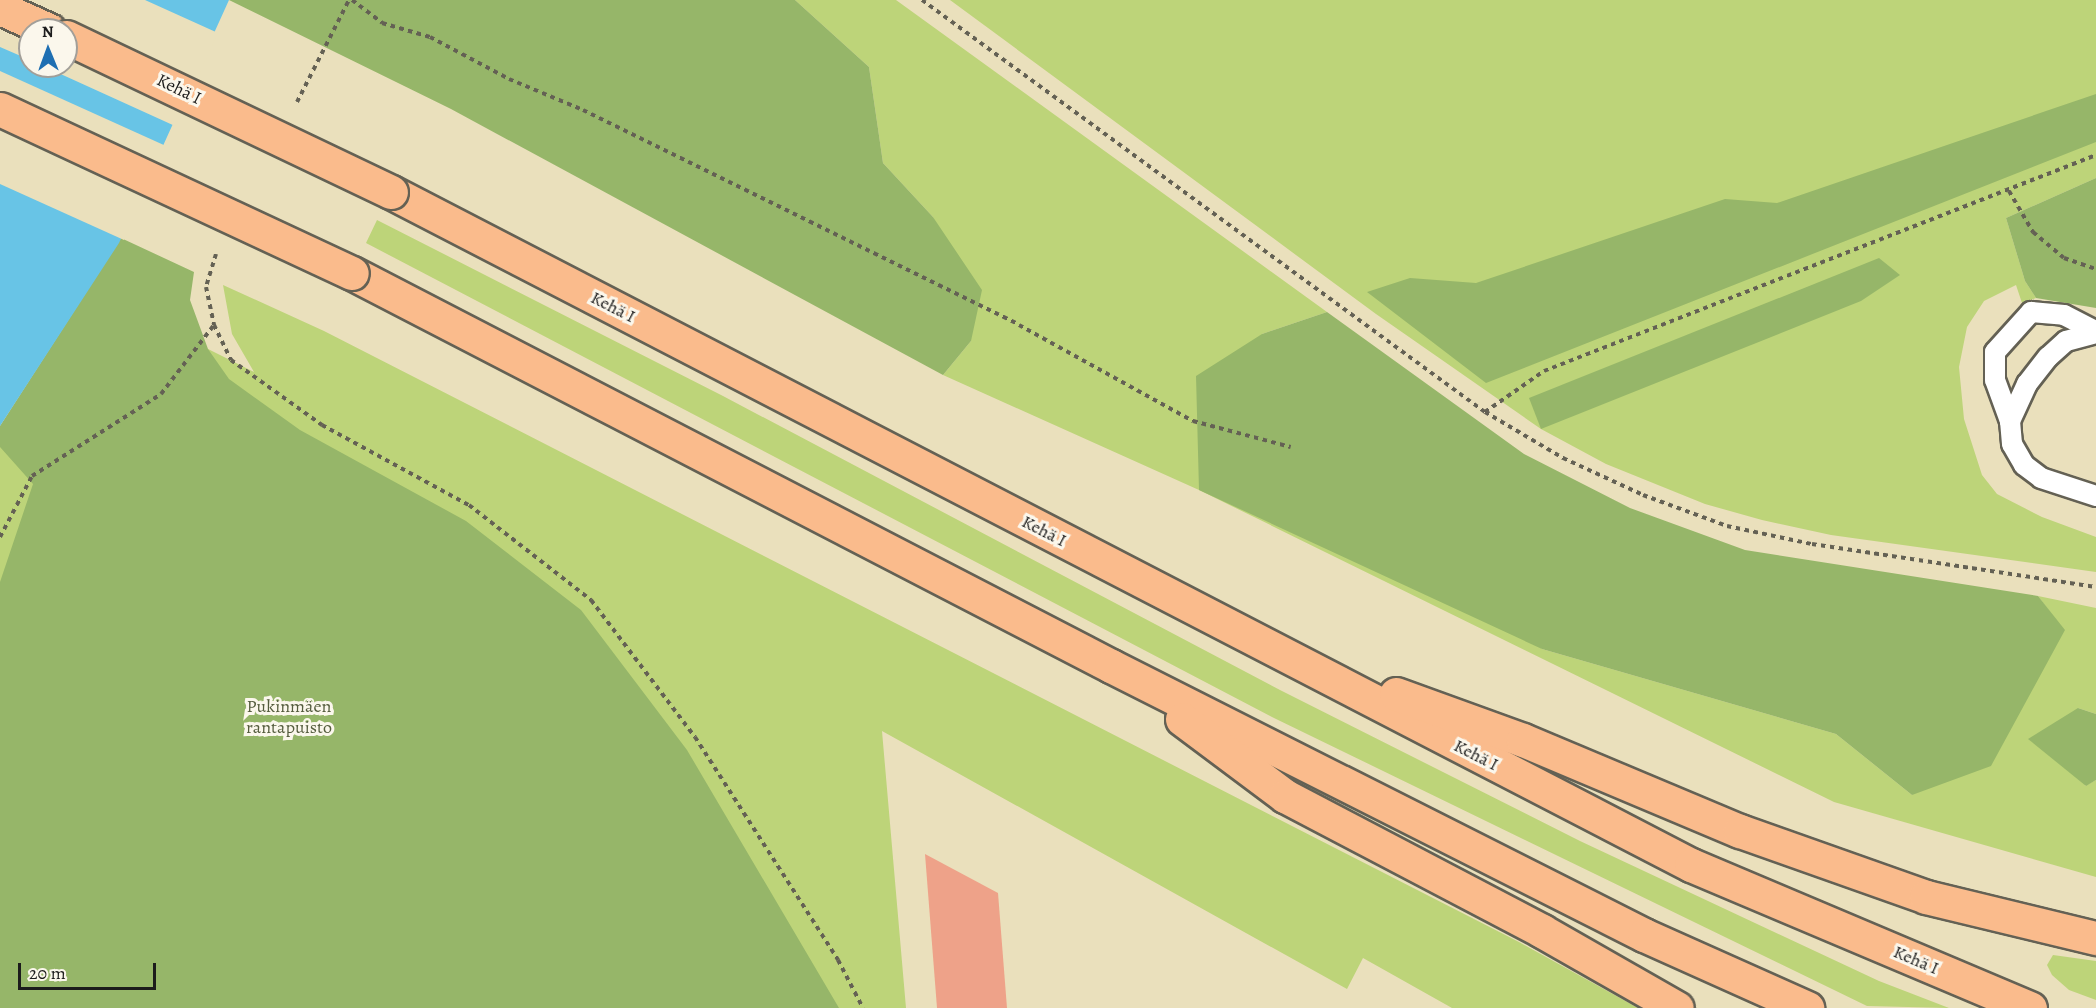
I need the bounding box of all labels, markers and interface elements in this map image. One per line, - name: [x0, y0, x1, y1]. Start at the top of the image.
- north arrow: [18, 18, 78, 78]
- text: N: [42, 21, 54, 43]
- street label: Kehä I: [153, 69, 205, 109]
- street label: Kehä I: [587, 287, 639, 327]
- street label: Kehä I: [1018, 511, 1070, 551]
- park label: Pukinmäen rantapuisto: [246, 696, 332, 738]
- street label: Kehä I: [1450, 735, 1502, 775]
- street label: Kehä I: [1890, 941, 1942, 979]
- scale bar: [21, 951, 159, 989]
- text: 20 m: [29, 961, 66, 985]

